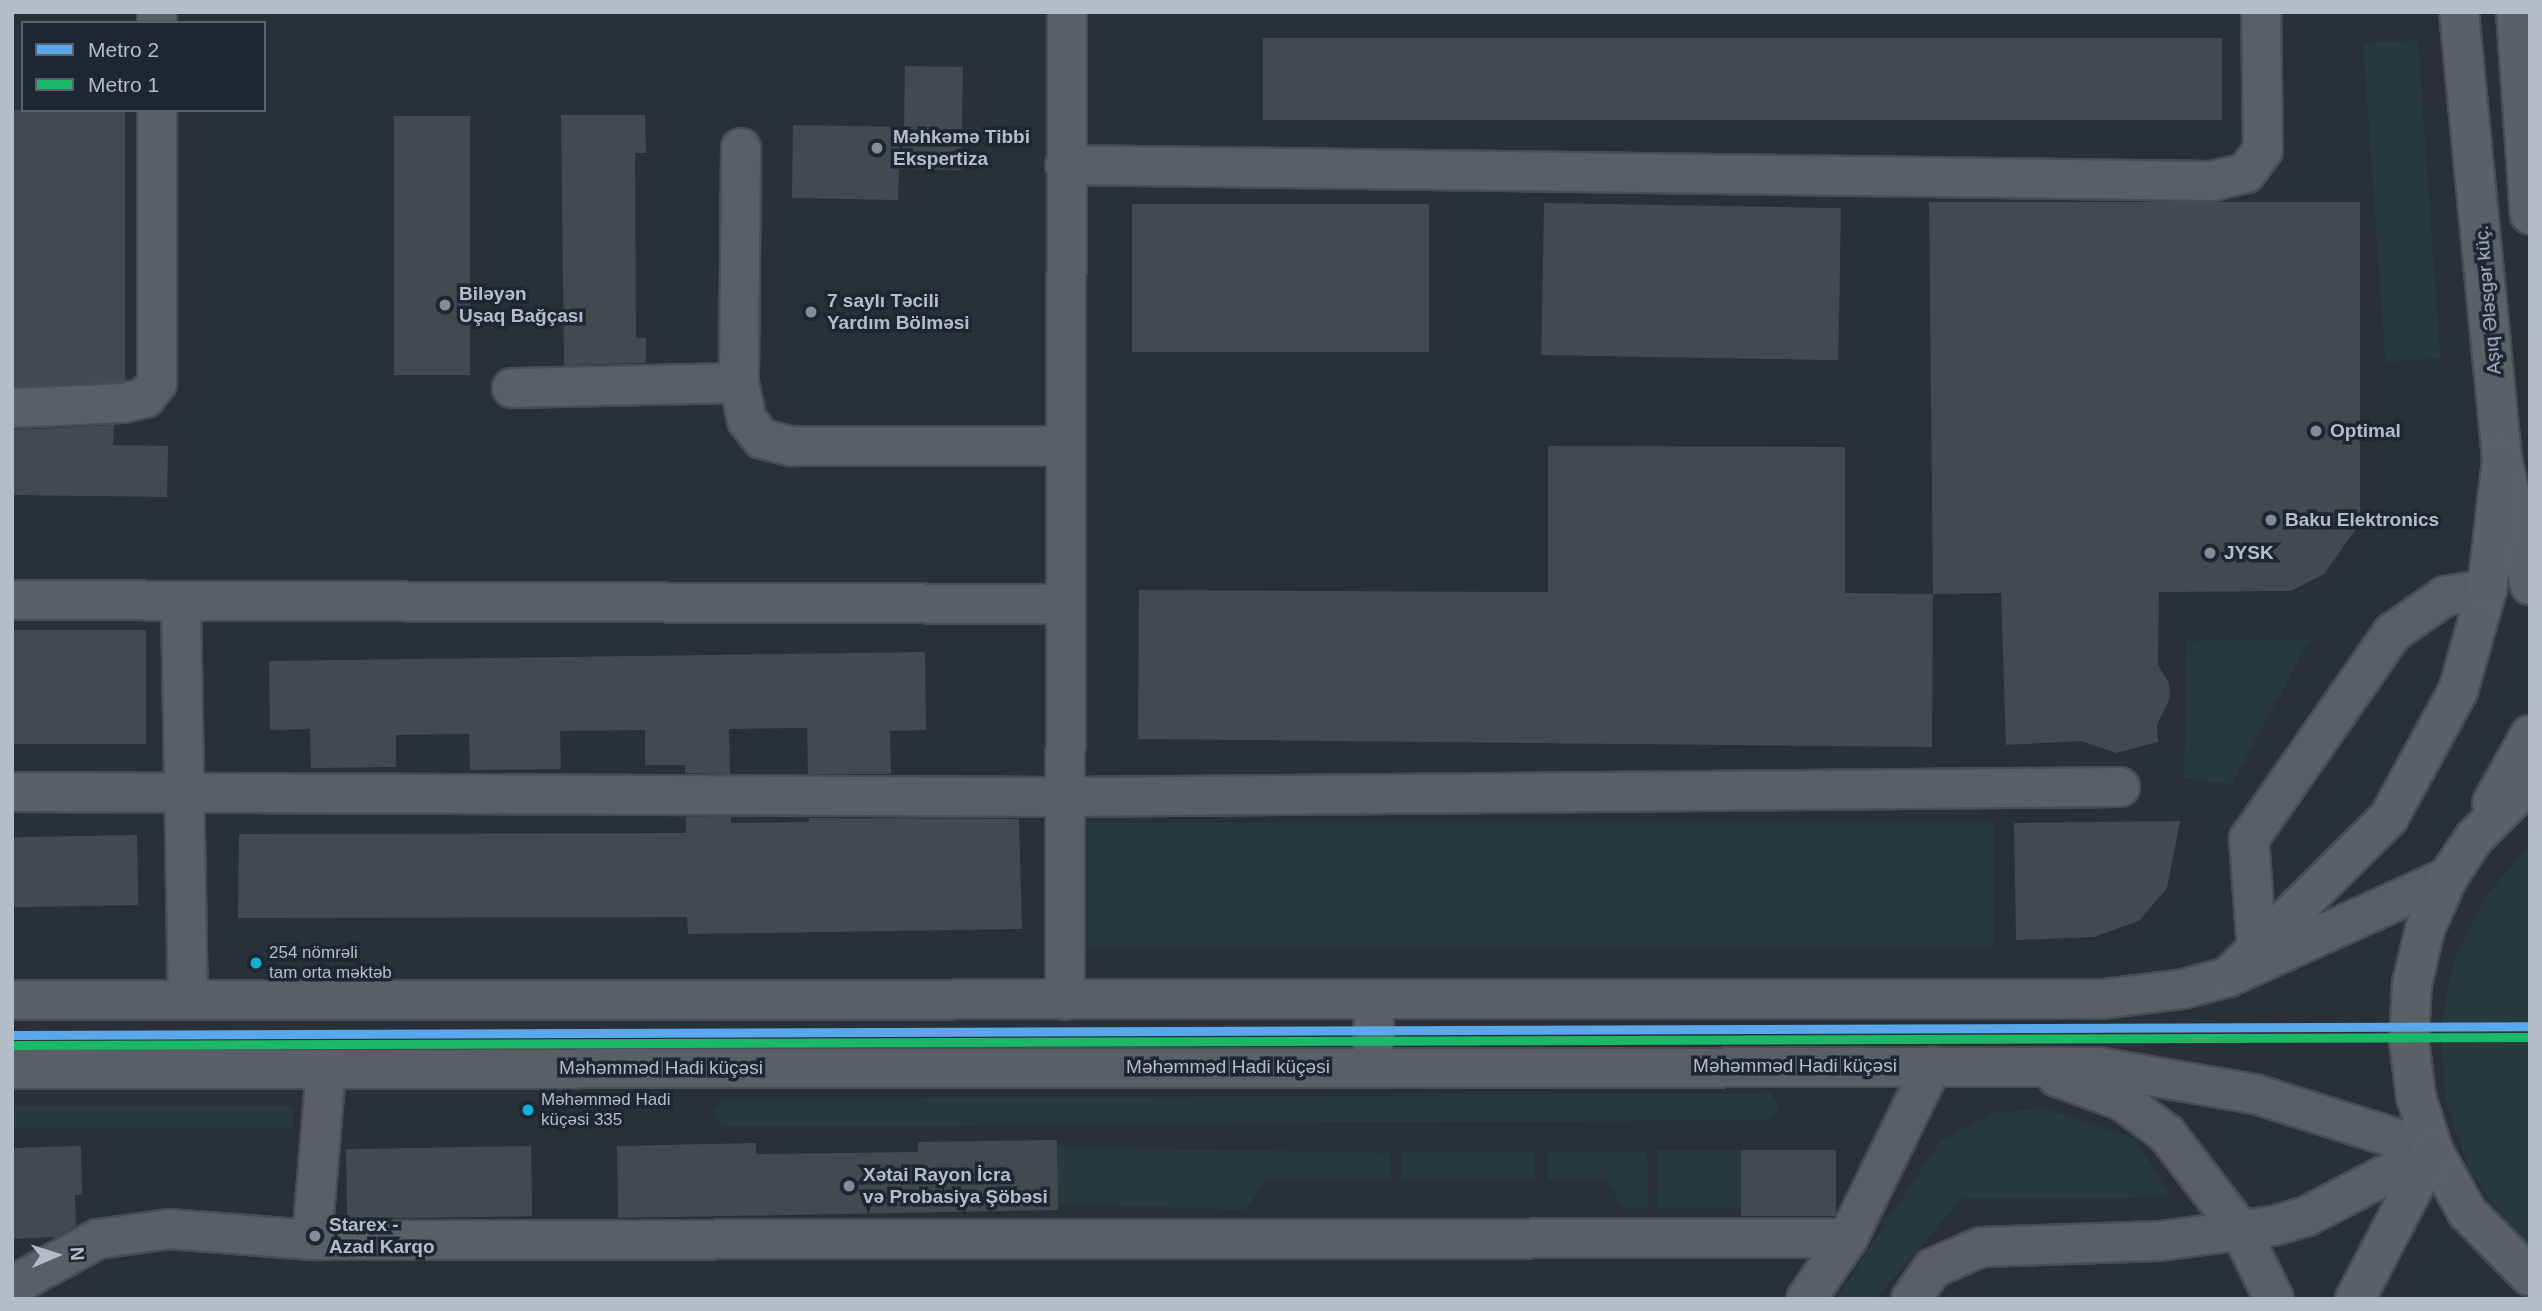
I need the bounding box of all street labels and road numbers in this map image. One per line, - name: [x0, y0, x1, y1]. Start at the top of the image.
- street label: Aşıq Ələsgər küç.: [2470, 225, 2506, 375]
- street label: Məhəmməd Hadi küçəsi: [1693, 1055, 1897, 1077]
- street label: Məhəmməd Hadi küçəsi: [1126, 1056, 1330, 1078]
- street label: Məhəmməd Hadi küçəsi: [559, 1057, 763, 1079]

